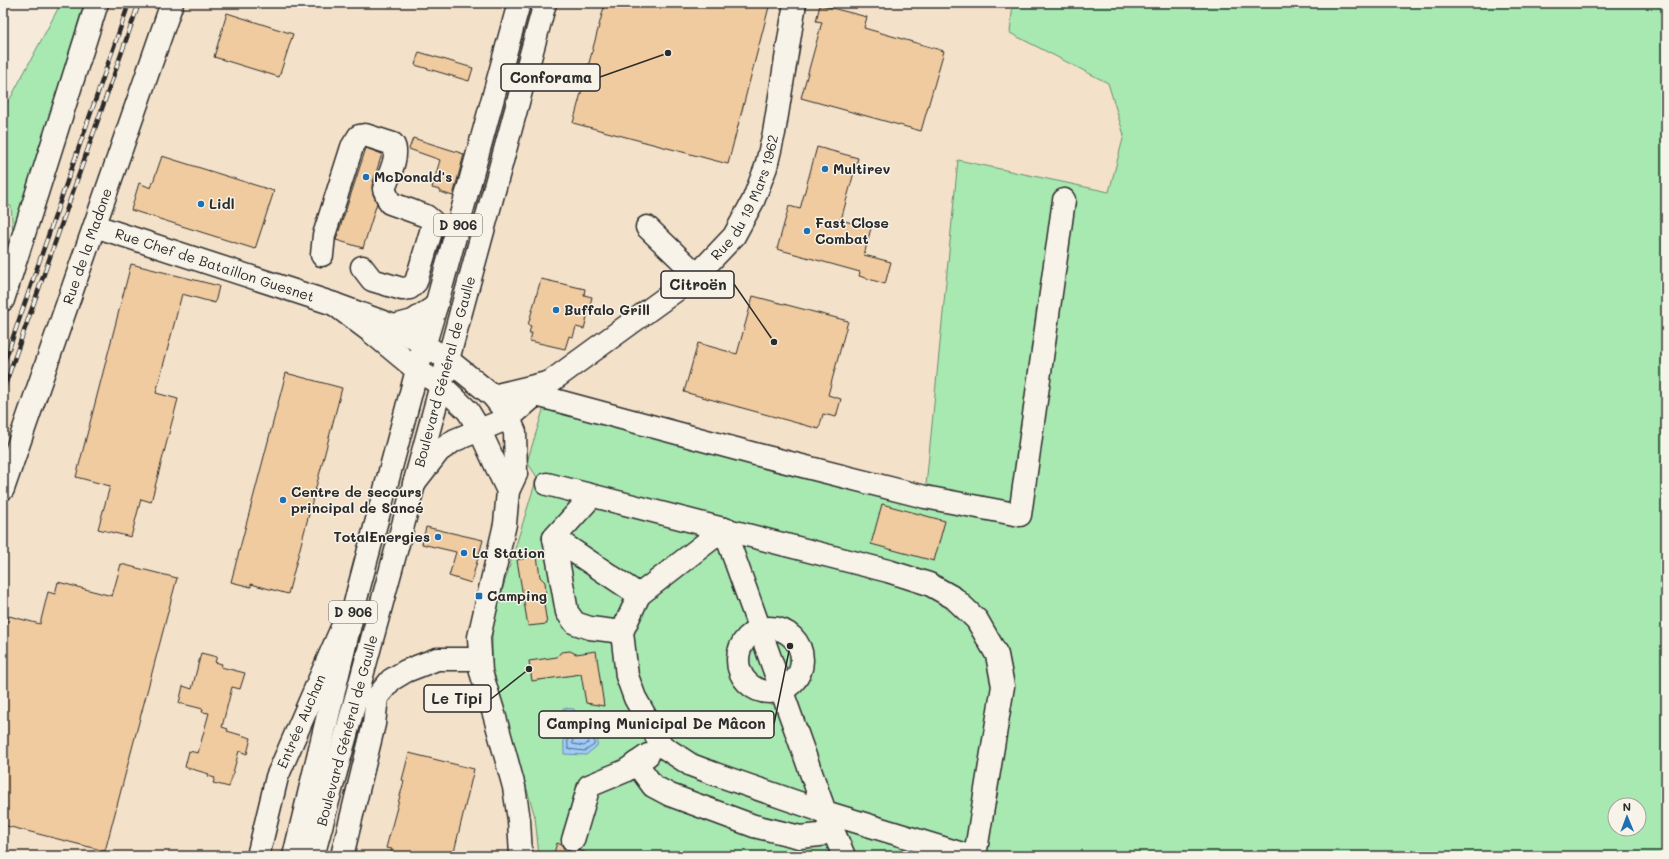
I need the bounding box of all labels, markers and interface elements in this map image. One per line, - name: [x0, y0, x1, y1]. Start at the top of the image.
- callout: Conforama: [501, 64, 600, 91]
- text: Conforama: [510, 67, 592, 87]
- street label: Rue du 19 Mars 1962: [706, 133, 782, 264]
- place label: Multirev: [833, 159, 891, 178]
- marker: Multirev: [820, 164, 830, 174]
- place label: McDonald's: [374, 167, 452, 186]
- marker: McDonald's: [361, 172, 371, 182]
- street label: Rue de la Madone: [58, 185, 116, 307]
- place label: Lidl: [209, 194, 235, 213]
- marker: Lidl: [196, 199, 206, 209]
- place label: Fast Close Combat: [815, 213, 889, 248]
- road number: D 906: [434, 214, 482, 236]
- street label: Rue Chef de Bataillon Guesnet: [113, 223, 317, 306]
- marker: Fast Close Combat: [802, 226, 812, 236]
- callout: Citroën: [661, 271, 734, 298]
- street label: Boulevard Général de Gaulle: [409, 274, 479, 469]
- text: Citroën: [669, 274, 727, 294]
- place label: Buffalo Grill: [564, 300, 650, 319]
- marker: Buffalo Grill: [551, 305, 561, 315]
- place label: Centre de secours principal de Sancé: [291, 482, 424, 517]
- marker: Centre de secours principal de Sancé: [278, 495, 288, 505]
- place label: TotalEnergies: [334, 527, 430, 546]
- marker: TotalEnergies: [433, 532, 443, 542]
- place label: La Station: [472, 543, 545, 562]
- marker: La Station: [459, 548, 469, 558]
- place label: Camping: [487, 586, 547, 605]
- marker: Camping: [474, 591, 484, 601]
- road number: D 906: [329, 601, 377, 623]
- street label: Boulevard Général de Gaulle: [312, 633, 382, 828]
- street label: Entrée Auchan: [272, 671, 330, 771]
- callout: Le Tipi: [424, 685, 491, 712]
- text: Le Tipi: [431, 688, 483, 708]
- callout: Camping Municipal De Mâcon: [539, 711, 774, 738]
- text: Camping Municipal De Mâcon: [546, 713, 766, 733]
- north arrow: [1607, 797, 1647, 837]
- text: N: [1623, 799, 1631, 814]

